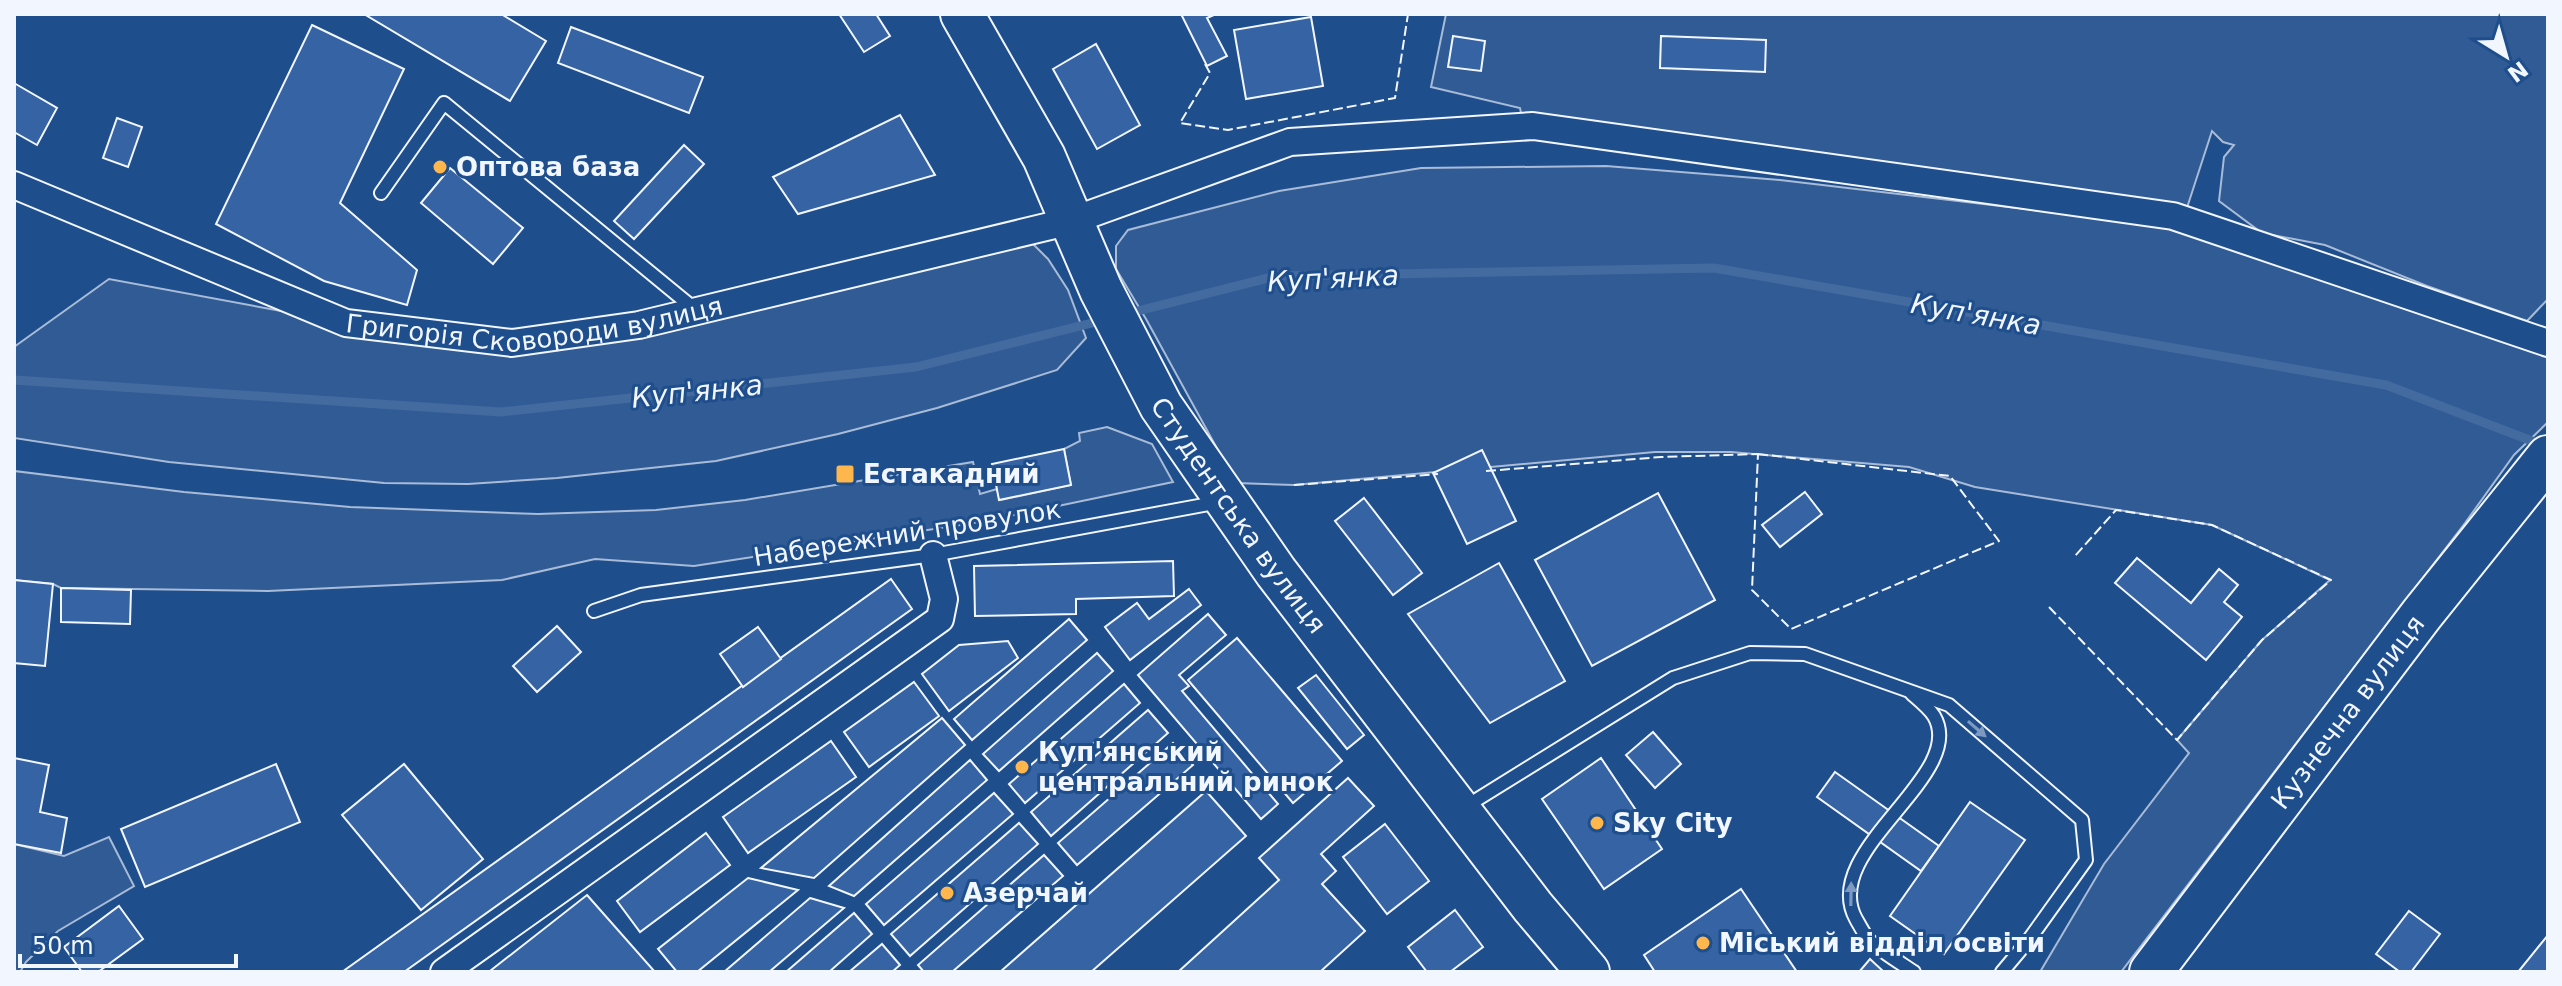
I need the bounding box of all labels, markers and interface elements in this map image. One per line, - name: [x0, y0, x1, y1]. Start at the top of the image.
- north arrow: [2466, 16, 2546, 96]
- text: N: [2503, 56, 2533, 87]
- place label: Оптова база: [456, 152, 640, 182]
- marker: Оптова база: [431, 158, 449, 176]
- water label: Куп'янка: [1266, 259, 1400, 298]
- water label: Куп'янка: [1908, 287, 2044, 342]
- street label: Григорія Сковороди вулиця: [344, 290, 726, 359]
- water label: Куп'янка: [630, 368, 764, 415]
- street label: Студентська вулиця: [1145, 392, 1332, 639]
- place label: Естакадний: [863, 459, 1039, 489]
- marker: Естакадний: [834, 463, 856, 485]
- street label: Набережний провулок: [751, 494, 1063, 572]
- street label: Кузнечна вулиця: [2265, 609, 2431, 815]
- one-way arrow: [1967, 720, 1986, 738]
- place label: Куп'янський центральний ринок: [1038, 737, 1334, 797]
- marker: Куп'янський центральний ринок: [1013, 758, 1031, 776]
- place label: Sky City: [1613, 808, 1732, 838]
- marker: Sky City: [1588, 814, 1606, 832]
- place label: Азерчай: [963, 878, 1088, 908]
- one-way arrow: [1844, 881, 1857, 907]
- marker: Азерчай: [938, 884, 956, 902]
- scale bar: [20, 918, 236, 968]
- place label: Міський відділ освіти: [1719, 928, 2045, 958]
- text: 50 m: [32, 932, 94, 960]
- marker: Міський відділ освіти: [1694, 934, 1712, 952]

